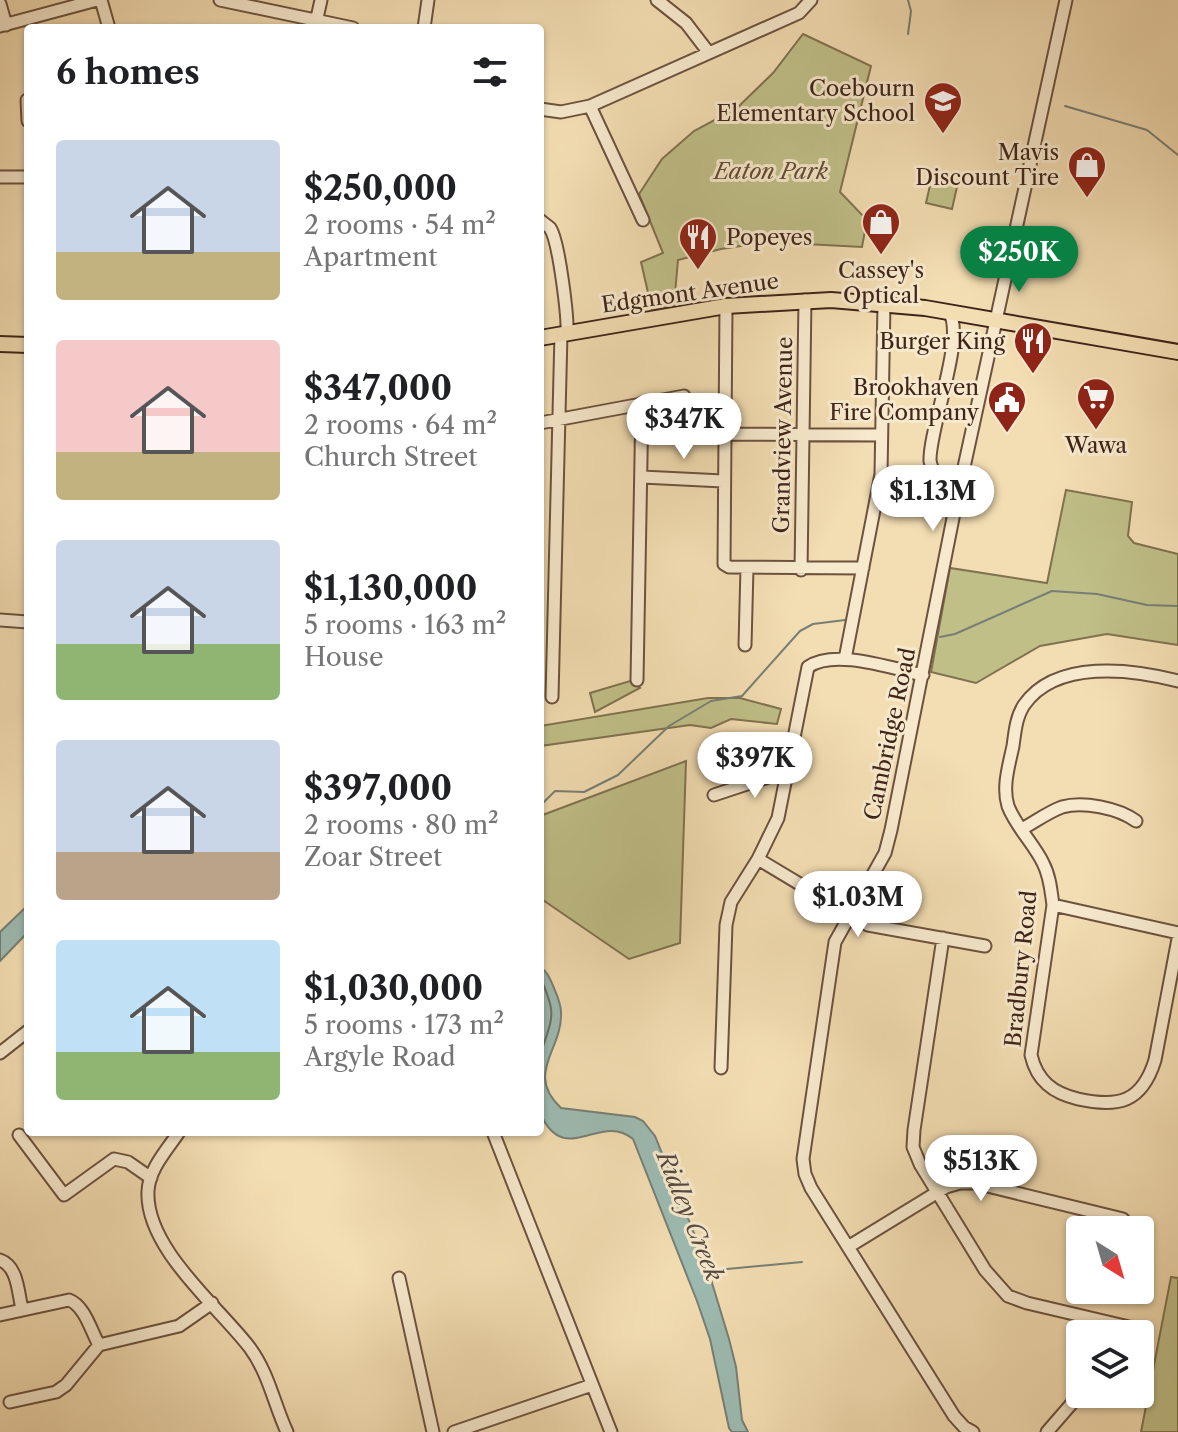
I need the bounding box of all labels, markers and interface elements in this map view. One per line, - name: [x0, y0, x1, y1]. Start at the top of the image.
- icon: filters: [468, 50, 512, 94]
- text: 6 homes: [56, 51, 200, 93]
- place label: Coebourn Elementary School: [716, 75, 915, 127]
- school or university icon: Coebourn Elementary School: [922, 80, 964, 135]
- place label: Mavis Discount Tire: [915, 139, 1059, 191]
- shop icon: Mavis Discount Tire: [1066, 144, 1108, 199]
- park label: Eaton Park: [712, 158, 829, 185]
- text: $250,000: [304, 167, 457, 209]
- icon: home: [120, 172, 216, 268]
- shop icon: Cassey's Optical: [860, 201, 902, 256]
- text: 2 rooms · 54 m²: [304, 209, 496, 241]
- restaurant icon: Popeyes: [677, 216, 719, 271]
- place label: Popeyes: [726, 224, 812, 251]
- pin: $250K: [963, 226, 1075, 294]
- text: $250K: [978, 236, 1060, 268]
- text: Apartment: [304, 241, 437, 273]
- place label: Cassey's Optical: [838, 257, 924, 309]
- street label: Edgmont Avenue: [600, 267, 780, 319]
- restaurant icon: Burger King: [1012, 320, 1054, 375]
- place label: Burger King: [879, 328, 1005, 355]
- street label: Grandview Avenue: [768, 336, 798, 534]
- text: $347,000: [304, 367, 452, 409]
- icon: home: [120, 372, 216, 468]
- place label: Brookhaven Fire Company: [829, 374, 980, 426]
- supermarket icon: Wawa: [1075, 376, 1117, 431]
- public building icon: Brookhaven Fire Company: [986, 379, 1028, 434]
- pin: $347K: [628, 393, 740, 461]
- text: $347K: [645, 403, 723, 435]
- text: 2 rooms · 64 m²: [304, 409, 497, 441]
- place label: Wawa: [1064, 432, 1128, 459]
- text: Church Street: [304, 441, 478, 473]
- pin: $1.13M: [868, 465, 998, 533]
- text: $1.13M: [889, 475, 977, 507]
- text: $1,130,000: [304, 567, 477, 609]
- icon: home: [120, 572, 216, 668]
- text: 5 rooms · 163 m²: [304, 609, 506, 641]
- text: House: [304, 641, 384, 673]
- street label: Cambridge Road: [859, 645, 921, 823]
- pin: $397K: [699, 732, 811, 800]
- text: $397K: [715, 742, 795, 774]
- text: $397,000: [304, 767, 452, 809]
- icon: home: [120, 772, 216, 868]
- text: 2 rooms · 80 m²: [304, 809, 499, 841]
- text: Zoar Street: [304, 841, 442, 873]
- pin: $1.03M: [793, 871, 923, 939]
- text: $1.03M: [812, 881, 904, 913]
- street label: Bradbury Road: [999, 889, 1043, 1049]
- text: $1,030,000: [304, 967, 483, 1009]
- icon: home: [120, 972, 216, 1068]
- text: 5 rooms · 173 m²: [304, 1009, 504, 1041]
- text: Argyle Road: [304, 1041, 456, 1073]
- pin: $513K: [925, 1135, 1037, 1203]
- water label: Ridley Creek: [650, 1145, 729, 1286]
- text: $513K: [943, 1145, 1019, 1177]
- north arrow: [1066, 1216, 1154, 1304]
- map controls: [1066, 1216, 1154, 1408]
- button: layers: [1066, 1320, 1154, 1408]

